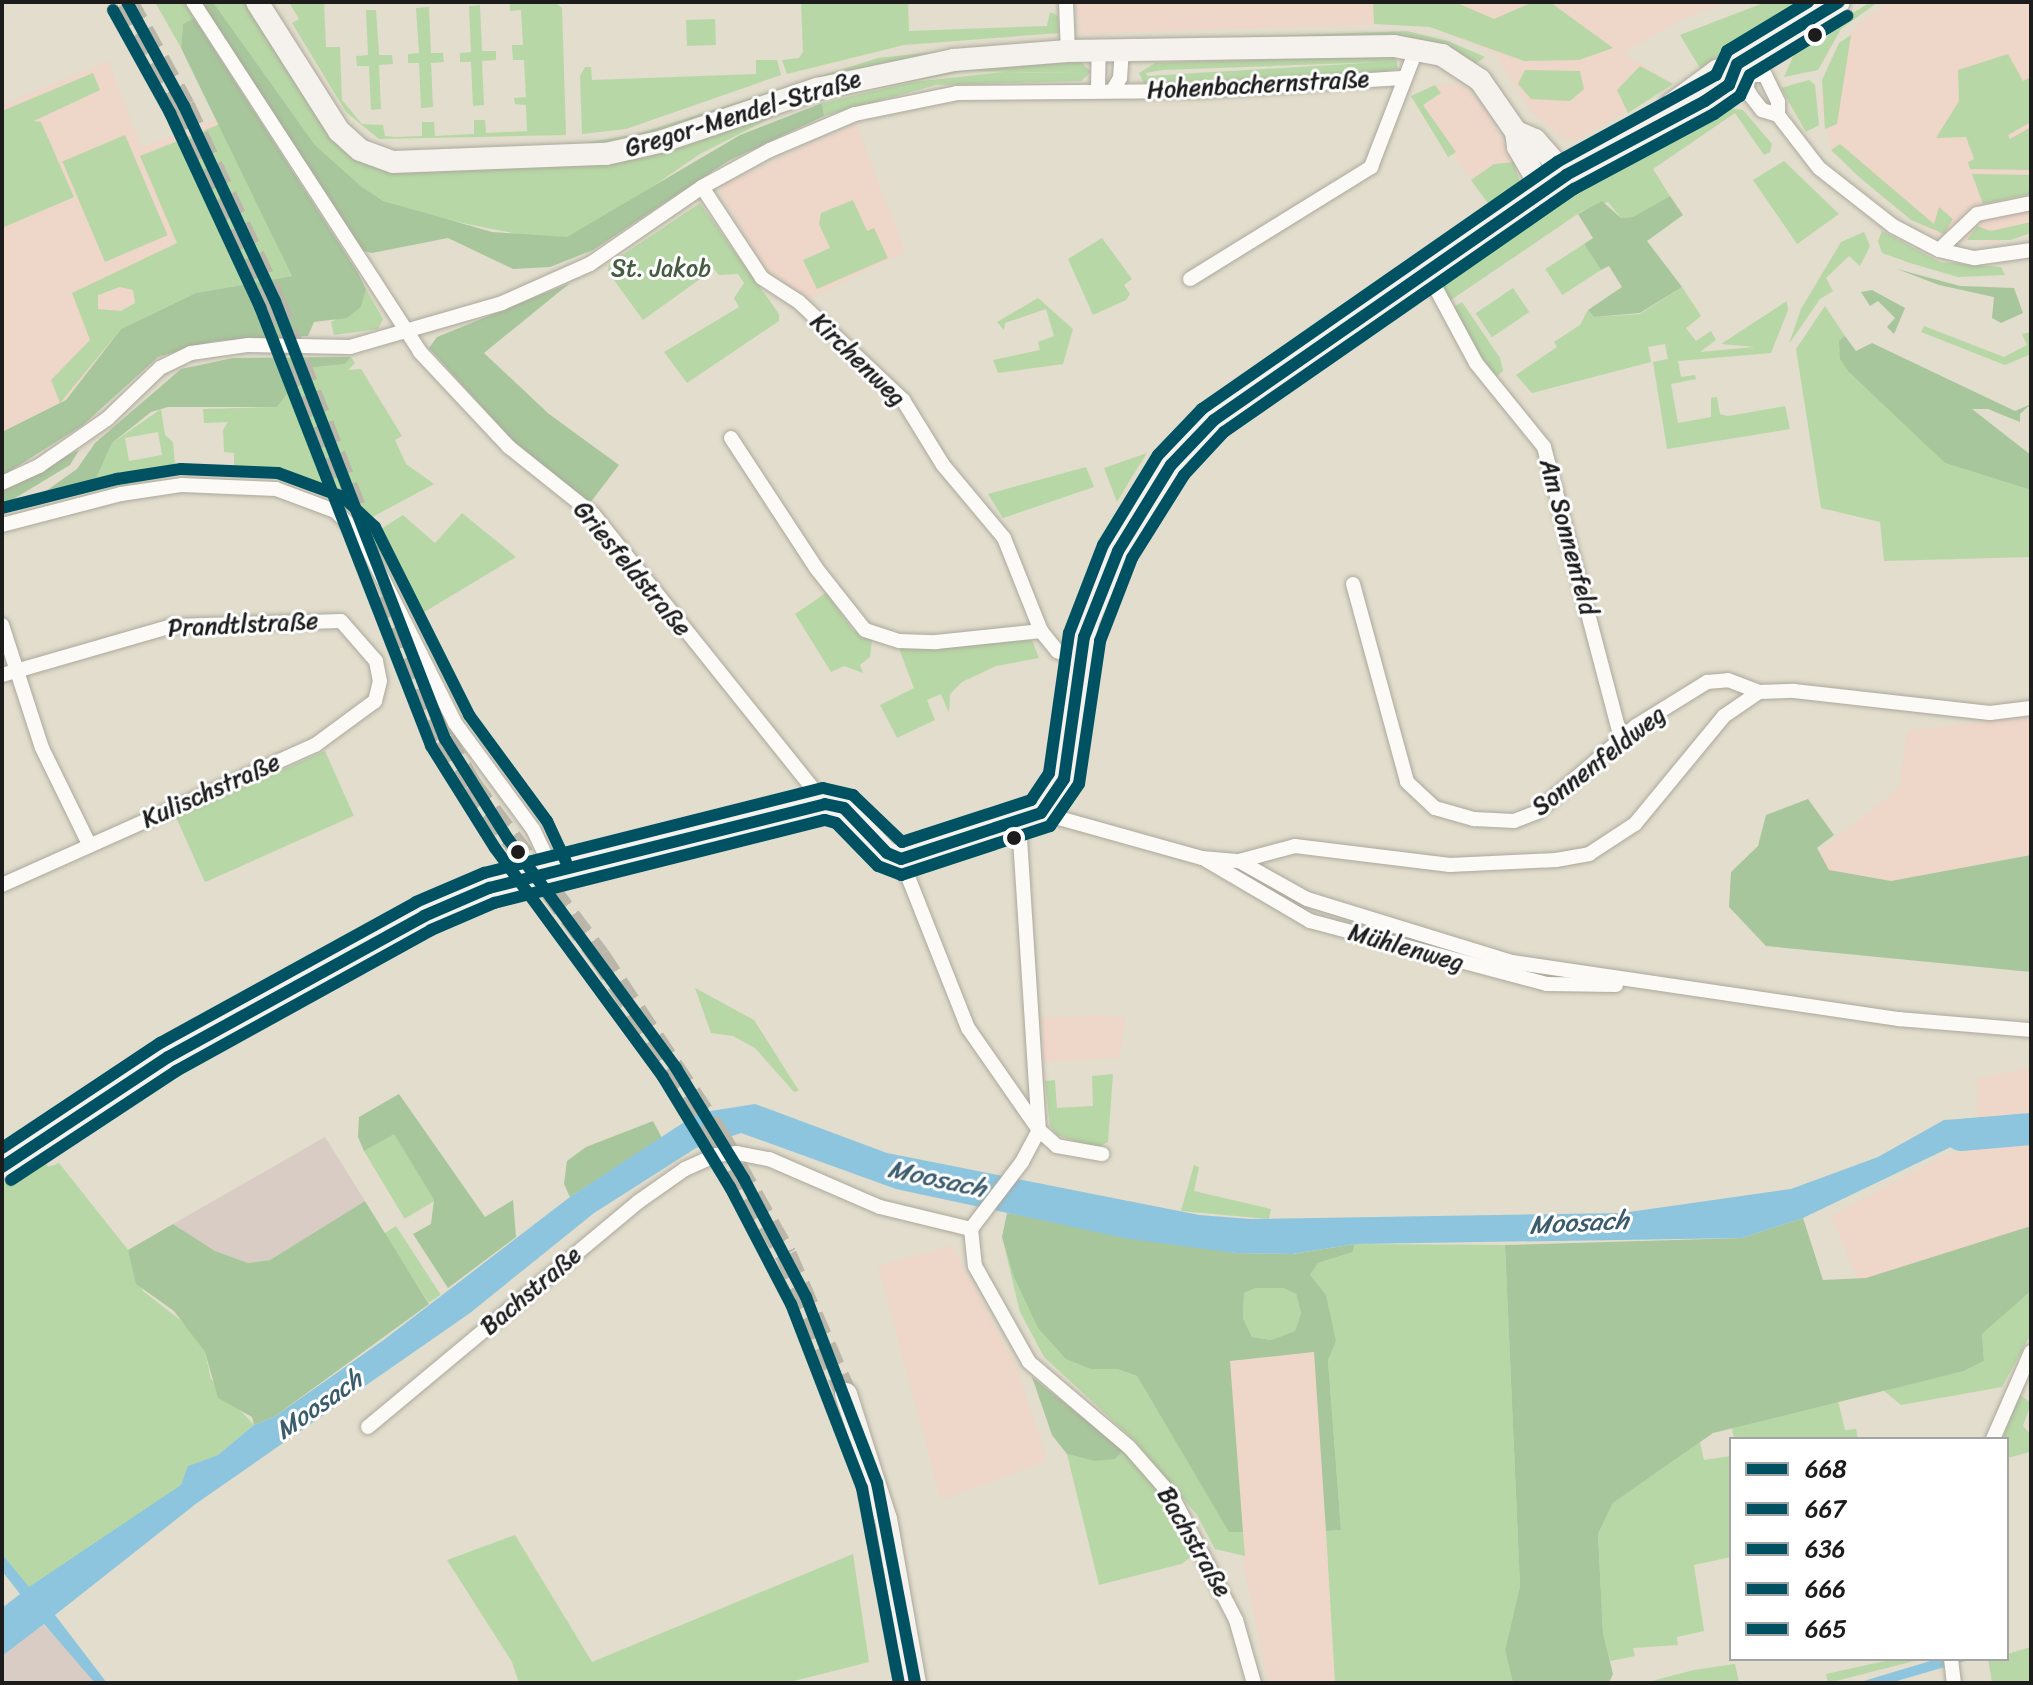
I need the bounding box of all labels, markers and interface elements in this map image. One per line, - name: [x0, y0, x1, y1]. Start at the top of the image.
- unlabelled marker: [1807, 27, 1823, 43]
- street label: Gregor-Mendel-Straße: [622, 64, 864, 164]
- street label: Hohenbachernstraße: [1146, 65, 1370, 105]
- park label: St. Jakob: [611, 255, 711, 283]
- street label: Kirchenweg: [804, 308, 912, 412]
- street label: Am Sonnenfeld: [1533, 456, 1603, 618]
- street label: Griesfeldstraße: [567, 496, 697, 642]
- street label: Prandtlstraße: [167, 607, 319, 643]
- street label: Sonnenfeldweg: [1527, 700, 1671, 822]
- street label: Kulischstraße: [138, 748, 284, 834]
- unlabelled marker: [1006, 830, 1022, 846]
- unlabelled marker: [510, 844, 526, 860]
- street label: Mühlenweg: [1345, 918, 1467, 978]
- water label: Moosach: [885, 1153, 989, 1205]
- water label: Moosach: [1529, 1205, 1629, 1241]
- street label: Bachstraße: [475, 1241, 587, 1341]
- water label: Moosach: [269, 1364, 369, 1446]
- legend: [1729, 1437, 2009, 1661]
- text: 668: [1805, 1448, 1847, 1490]
- street label: Bachstraße: [1151, 1482, 1237, 1602]
- text: 667: [1805, 1488, 1846, 1530]
- text: 636: [1805, 1528, 1845, 1570]
- text: 666: [1805, 1568, 1846, 1610]
- text: 665: [1805, 1608, 1847, 1650]

